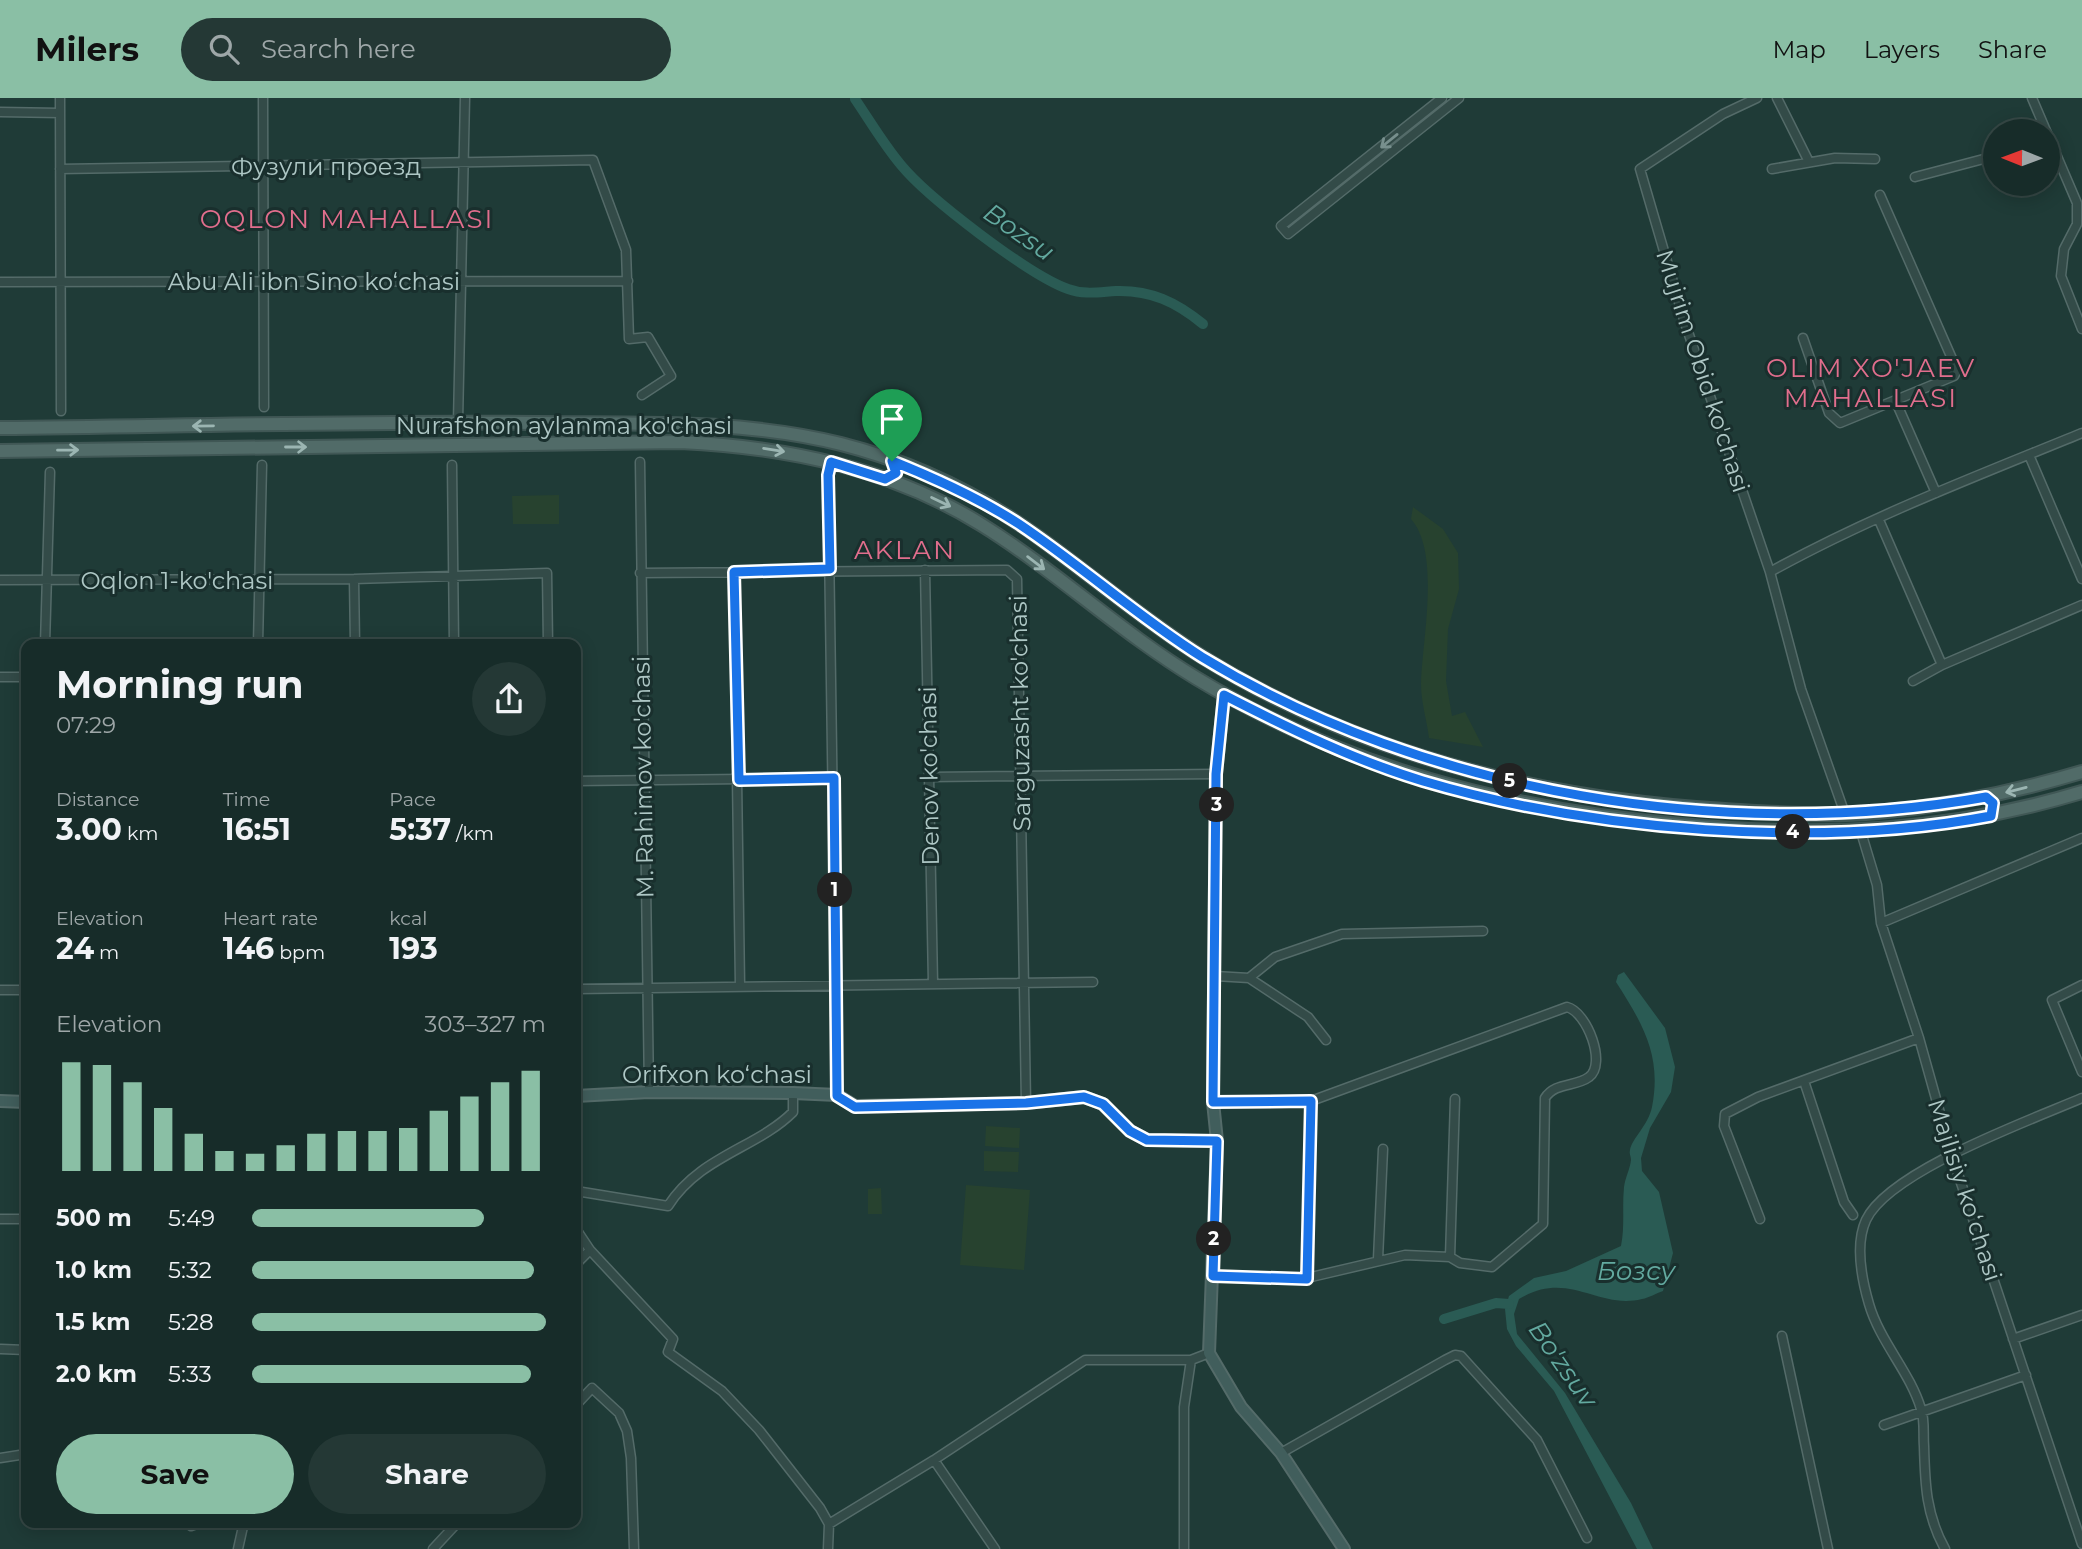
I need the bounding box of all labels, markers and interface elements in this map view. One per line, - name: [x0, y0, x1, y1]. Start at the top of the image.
- search box: [181, 18, 671, 81]
- text: Milers: [35, 29, 139, 69]
- icon: search: [205, 30, 243, 68]
- text: Search here: [261, 33, 416, 65]
- text: Map: [1772, 35, 1826, 64]
- text: Layers: [1864, 35, 1940, 64]
- text: Share: [1978, 35, 2047, 64]
- north arrow: [1983, 119, 2060, 196]
- map controls: [1983, 119, 2060, 196]
- one-way arrow: [1380, 133, 1398, 148]
- street label: Фузули проезд: [231, 152, 421, 181]
- water label: Bozsu: [977, 196, 1061, 268]
- district label: OQLON MAHALLASI: [200, 203, 494, 235]
- street label: Mujrim Obid ko'chasi: [1650, 246, 1756, 496]
- street label: Abu Ali ibn Sino koʻchasi: [168, 267, 460, 296]
- district label: OLIM XO'JAEV MAHALLASI: [1766, 352, 1976, 414]
- pin: [862, 389, 922, 461]
- icon: arrive: [873, 400, 911, 438]
- street label: Nurafshon aylanma ko'chasi: [396, 411, 732, 440]
- one-way arrow: [192, 419, 215, 433]
- one-way arrow: [284, 441, 307, 454]
- one-way arrow: [56, 443, 79, 457]
- one-way arrow: [762, 444, 785, 457]
- one-way arrow: [930, 496, 951, 510]
- district label: AKLAN: [854, 534, 956, 566]
- one-way arrow: [1027, 555, 1045, 570]
- street label: Oqlon 1-ko'chasi: [80, 566, 274, 595]
- street label: Sarguzasht ko'chasi: [1003, 595, 1037, 831]
- street label: M. Rahimov ko'chasi: [626, 655, 660, 899]
- text: Morning run: [56, 661, 304, 708]
- button: share: [472, 662, 546, 736]
- street label: Denov ko'chasi: [913, 686, 945, 866]
- text: 07:29: [56, 711, 116, 739]
- pin: 5: [1492, 764, 1528, 798]
- text: 5: [1504, 769, 1515, 792]
- one-way arrow: [2005, 784, 2028, 797]
- text: Distance: [56, 788, 139, 811]
- text: Time: [223, 788, 270, 811]
- text: Pace: [389, 788, 436, 811]
- pin: 3: [1200, 788, 1234, 822]
- text: 3: [1211, 793, 1222, 816]
- text: 3.00: [56, 811, 122, 848]
- text: 16:51: [223, 811, 291, 848]
- text: 5:37: [389, 811, 451, 848]
- pin: 4: [1776, 814, 1811, 850]
- text: 4: [1786, 820, 1799, 843]
- text: km: [122, 822, 158, 845]
- text: /km: [451, 822, 494, 845]
- pin: 1: [818, 872, 852, 908]
- text: 1: [831, 878, 838, 901]
- text: Elevation: [56, 907, 144, 930]
- text: Heart rate: [223, 907, 318, 930]
- text: kcal: [389, 907, 427, 930]
- text: 24: [56, 930, 94, 967]
- text: 146: [223, 930, 274, 967]
- text: 193: [389, 930, 438, 967]
- text: m: [94, 941, 119, 964]
- text: bpm: [274, 941, 325, 964]
- text: Elevation: [56, 1010, 162, 1038]
- text: 303–327 m: [424, 1010, 546, 1038]
- street label: Orifxon koʻchasi: [622, 1060, 812, 1089]
- street label: Majlisiy koʻchasi: [1922, 1095, 2008, 1285]
- text: 500 m: [56, 1204, 132, 1232]
- text: 5:49: [168, 1204, 215, 1232]
- pin: 2: [1196, 1222, 1232, 1256]
- text: 2: [1208, 1227, 1219, 1250]
- water label: Бозсу: [1597, 1255, 1677, 1287]
- text: 1.0 km: [56, 1256, 132, 1284]
- text: 5:32: [168, 1256, 212, 1284]
- text: 1.5 km: [56, 1308, 130, 1336]
- text: 5:28: [168, 1308, 214, 1336]
- water label: Bo'zsuv: [1522, 1315, 1605, 1415]
- text: 2.0 km: [56, 1360, 137, 1388]
- text: 5:33: [168, 1360, 212, 1388]
- button: Save: [56, 1434, 294, 1514]
- button: Share: [308, 1434, 546, 1514]

